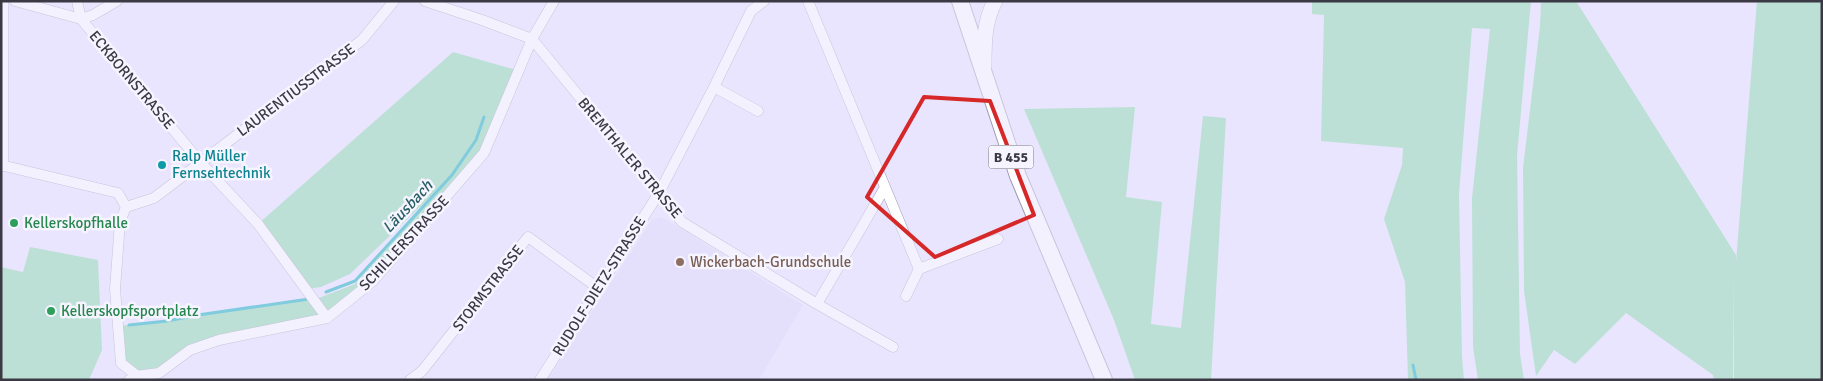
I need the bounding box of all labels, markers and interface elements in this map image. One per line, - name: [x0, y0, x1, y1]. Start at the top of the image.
- street label: ECKBORNSTRASSE: [86, 27, 178, 133]
- street label: LAURENTIUSSTRASSE: [233, 40, 359, 140]
- street label: BREMTHALER STRASSE: [574, 94, 686, 222]
- road number: B 455: [988, 146, 1034, 168]
- place label: Ralp Müller Fernsehtechnik: [172, 147, 271, 182]
- marker: Ralp Müller Fernsehtechnik: [156, 159, 168, 171]
- water label: Läusbach: [378, 175, 438, 237]
- street label: SCHILLERSTRASSE: [355, 192, 453, 294]
- street label: RUDOLF-DIETZ-STRASSE: [549, 213, 649, 359]
- place label: Kellerskopfhalle: [24, 214, 128, 232]
- marker: Kellerskopfhalle: [8, 217, 20, 229]
- street label: STORMSTRASSE: [449, 241, 527, 335]
- place label: Wickerbach-Grundschule: [690, 253, 851, 271]
- marker: Wickerbach-Grundschule: [674, 256, 686, 268]
- place label: Kellerskopfsportplatz: [61, 302, 199, 320]
- marker: Kellerskopfsportplatz: [45, 305, 57, 317]

